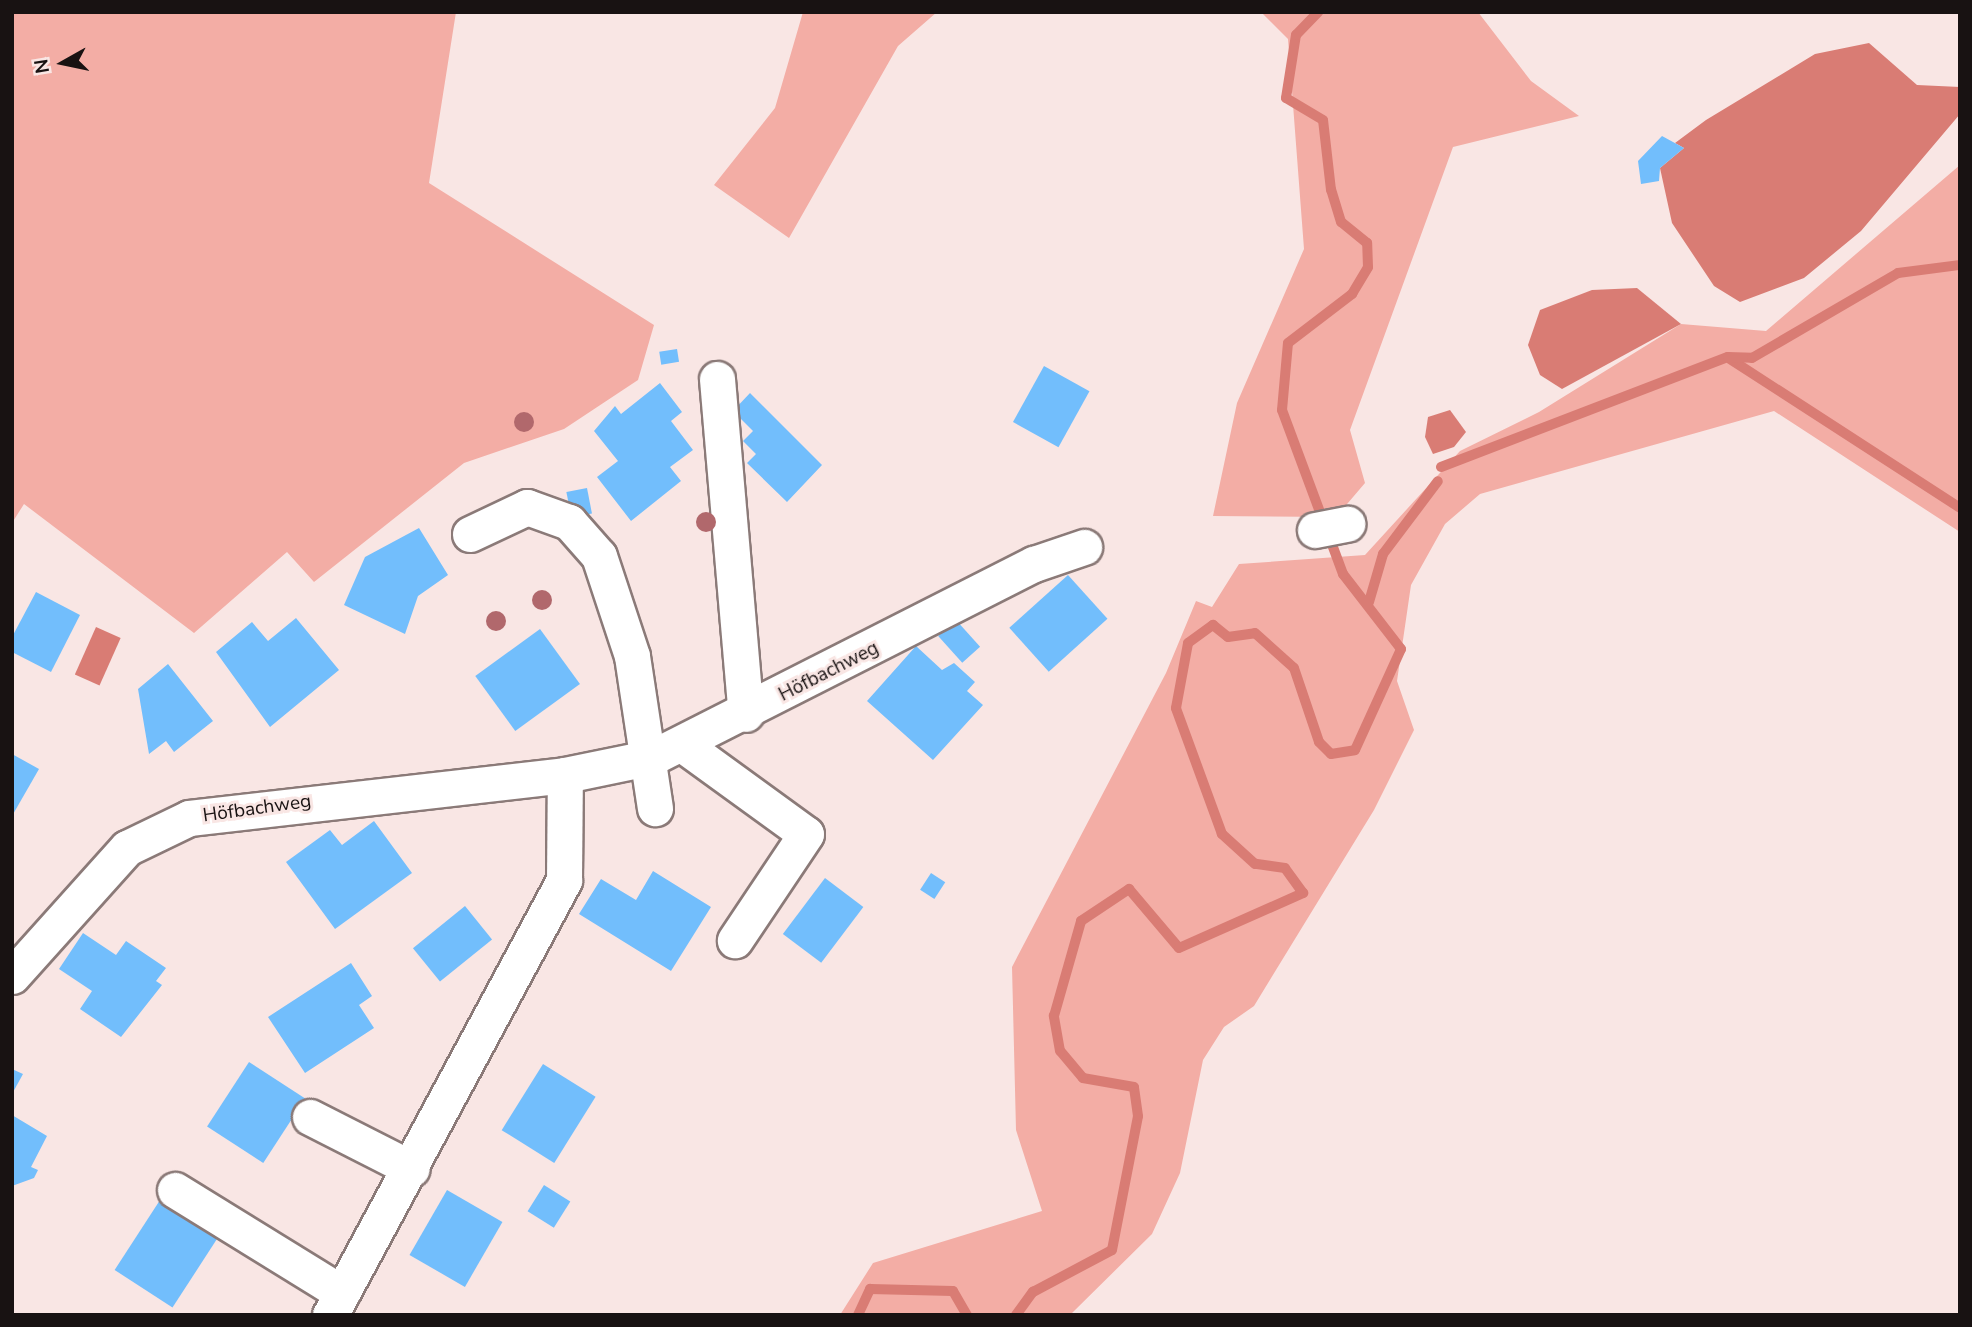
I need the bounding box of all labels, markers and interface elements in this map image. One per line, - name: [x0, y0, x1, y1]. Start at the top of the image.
- north arrow: [28, 28, 98, 98]
- text: N: [28, 57, 56, 75]
- street label: Höfbachweg: [775, 637, 883, 707]
- street label: Höfbachweg: [201, 790, 313, 828]

